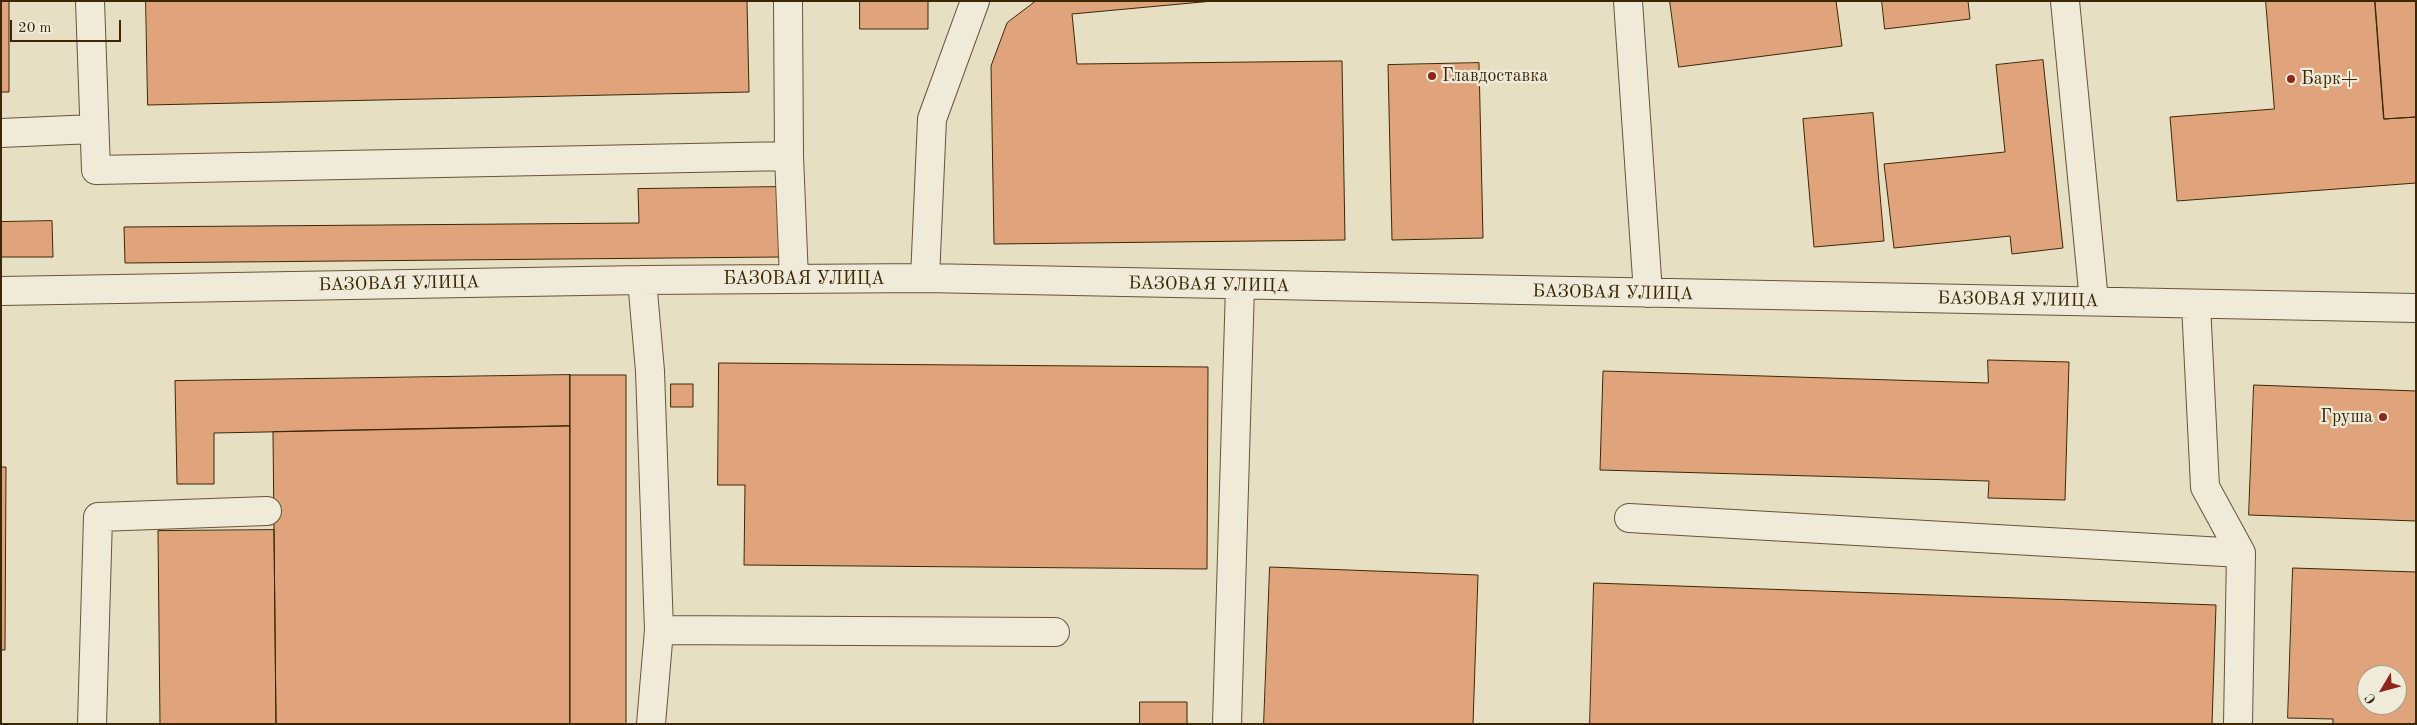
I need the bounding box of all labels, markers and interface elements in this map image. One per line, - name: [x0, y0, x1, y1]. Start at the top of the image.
- scale bar: [12, 10, 124, 42]
- text: 20 m: [18, 21, 52, 36]
- place label: Главдоставка: [1442, 65, 1548, 87]
- place label: Барк+: [2301, 68, 2358, 90]
- marker: Главдоставка: [1426, 70, 1438, 82]
- marker: Барк+: [2285, 73, 2297, 85]
- street label: БАЗОВАЯ УЛИЦА: [723, 268, 885, 290]
- street label: БАЗОВАЯ УЛИЦА: [318, 272, 480, 296]
- street label: БАЗОВАЯ УЛИЦА: [1128, 273, 1290, 297]
- street label: БАЗОВАЯ УЛИЦА: [1532, 281, 1694, 305]
- street label: БАЗОВАЯ УЛИЦА: [1937, 288, 2099, 312]
- place label: Груша: [2320, 406, 2373, 428]
- marker: Груша: [2377, 411, 2389, 423]
- north arrow: [2357, 665, 2407, 715]
- text: С: [2362, 691, 2379, 706]

